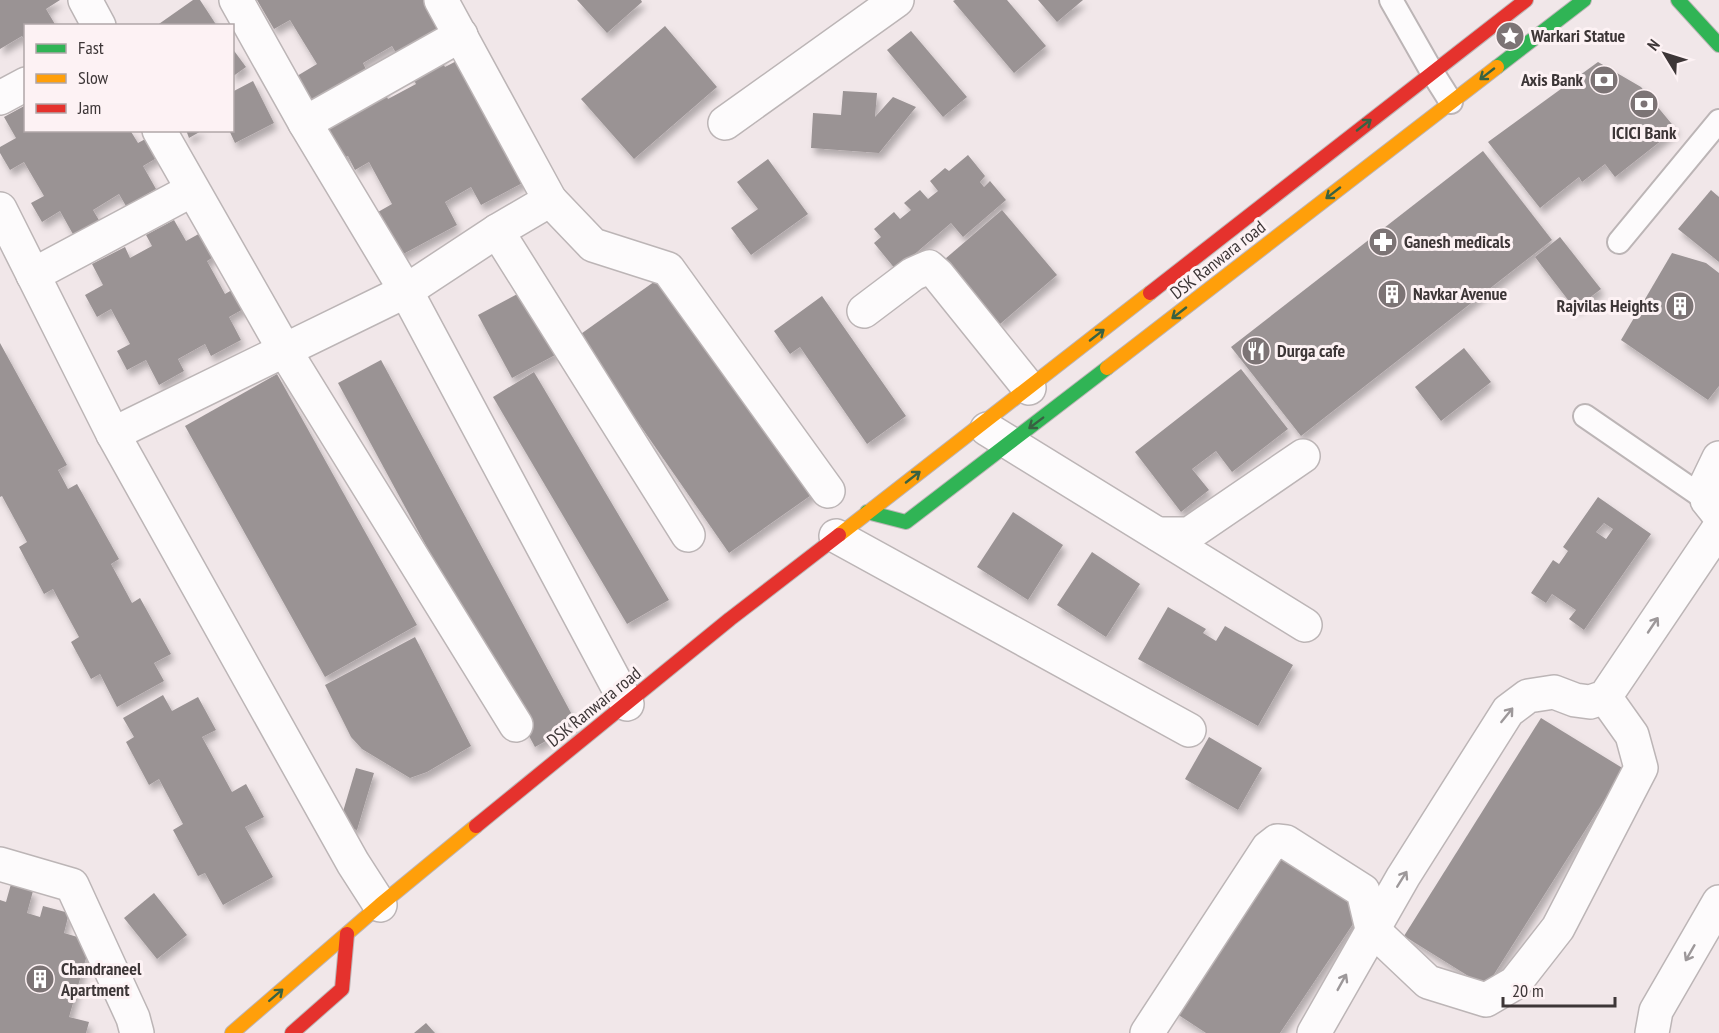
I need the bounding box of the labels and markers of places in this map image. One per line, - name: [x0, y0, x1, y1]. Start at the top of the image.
- place icon: Warkari Statue: [1494, 20, 1526, 52]
- place label: Warkari Statue: [1530, 24, 1626, 47]
- bank icon: Axis Bank: [1588, 64, 1620, 96]
- place label: Axis Bank: [1520, 68, 1584, 91]
- bank icon: ICICI Bank: [1628, 88, 1660, 120]
- place label: ICICI Bank: [1612, 121, 1677, 144]
- pharmacy icon: Ganesh medicals: [1367, 226, 1399, 258]
- place label: Ganesh medicals: [1404, 230, 1510, 253]
- building icon: Navkar Avenue: [1376, 278, 1408, 310]
- place label: Navkar Avenue: [1413, 282, 1508, 305]
- building icon: Rajvilas Heights: [1664, 290, 1696, 322]
- place label: Rajvilas Heights: [1556, 294, 1659, 317]
- restaurant icon: Durga cafe: [1240, 335, 1272, 367]
- place label: Durga cafe: [1277, 339, 1346, 362]
- place label: Chandraneel Apartment: [60, 957, 142, 1001]
- building icon: Chandraneel Apartment: [24, 963, 56, 995]

